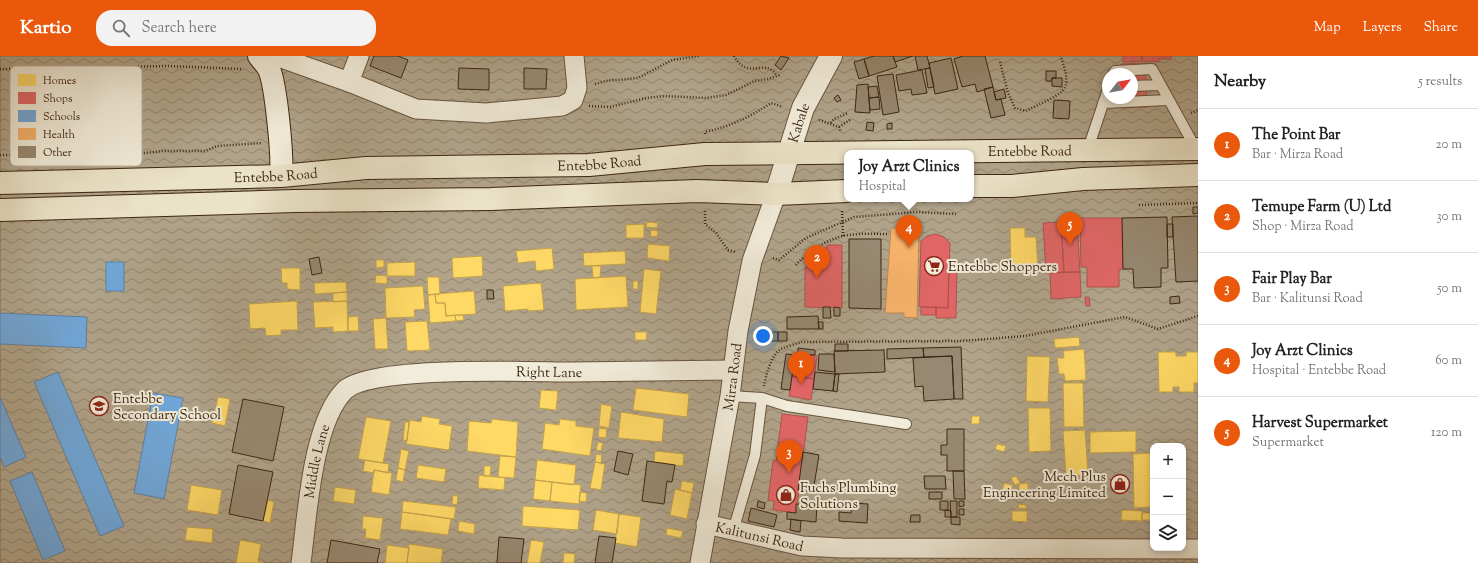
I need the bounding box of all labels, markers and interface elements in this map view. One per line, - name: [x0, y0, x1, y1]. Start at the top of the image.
- search box: [96, 10, 376, 46]
- text: Kartio: [20, 15, 72, 42]
- icon: search: [110, 17, 132, 39]
- text: Search here: [142, 18, 217, 39]
- text: Map: [1314, 18, 1341, 38]
- text: Layers: [1363, 18, 1401, 38]
- text: Share: [1423, 18, 1458, 38]
- legend: [10, 66, 142, 166]
- north arrow: [1102, 68, 1138, 104]
- text: Nearby: [1214, 70, 1266, 94]
- text: Homes: [43, 73, 76, 89]
- text: 5 results: [1418, 73, 1462, 91]
- text: Shops: [43, 91, 72, 107]
- street label: Kabale: [785, 100, 816, 146]
- text: Schools: [43, 109, 80, 125]
- text: The Point Bar: [1252, 125, 1341, 146]
- text: Health: [43, 127, 76, 143]
- text: 1: [1225, 136, 1229, 154]
- text: 20 m: [1436, 136, 1462, 154]
- street label: Entebbe Road: [988, 142, 1072, 163]
- text: Other: [43, 145, 72, 161]
- text: Bar · Mirza Road: [1252, 146, 1343, 164]
- popup: [844, 150, 974, 202]
- street label: Entebbe Road: [557, 152, 643, 177]
- text: Joy Arzt Clinics: [859, 157, 959, 178]
- street label: Entebbe Road: [234, 165, 319, 189]
- text: Hospital: [859, 178, 906, 196]
- text: Temupe Farm (U) Ltd: [1252, 197, 1391, 218]
- text: 2: [1224, 208, 1230, 226]
- text: 30 m: [1436, 208, 1462, 226]
- pin: 5: [1057, 212, 1083, 245]
- pin: 4: [896, 215, 922, 248]
- text: Shop · Mirza Road: [1252, 218, 1354, 236]
- pin: 2: [804, 245, 830, 278]
- supermarket icon: Entebbe Shoppers: [923, 255, 945, 277]
- place label: Entebbe Shoppers: [948, 258, 1057, 278]
- text: Fair Play Bar: [1252, 269, 1332, 290]
- text: 3: [1224, 280, 1230, 298]
- text: 50 m: [1437, 280, 1462, 298]
- text: Bar · Kalitunsi Road: [1252, 290, 1363, 308]
- your location: [753, 326, 773, 346]
- text: Joy Arzt Clinics: [1252, 341, 1353, 362]
- street label: Mirza Road: [720, 342, 748, 413]
- pin: 1: [788, 351, 814, 384]
- text: 4: [1224, 352, 1230, 370]
- text: 60 m: [1435, 352, 1462, 370]
- text: Hospital · Entebbe Road: [1252, 362, 1386, 380]
- street label: Right Lane: [516, 363, 582, 384]
- place label: Entebbe Secondary School: [113, 390, 221, 426]
- school or university icon: Entebbe Secondary School: [88, 395, 110, 417]
- text: Harvest Supermarket: [1252, 413, 1388, 434]
- street label: Middle Lane: [301, 422, 336, 500]
- text: 5: [1225, 424, 1229, 442]
- text: 120 m: [1431, 424, 1462, 442]
- text: Supermarket: [1252, 434, 1324, 452]
- pin: 3: [776, 440, 802, 473]
- map controls: [1150, 443, 1186, 551]
- button: +: [1150, 443, 1186, 479]
- place label: Mech Plus Engineering Limited: [983, 468, 1106, 504]
- shop icon: Mech Plus Engineering Limited: [1109, 473, 1131, 495]
- place label: Fuchs Plumbing Solutions: [800, 479, 897, 515]
- button: −: [1150, 479, 1186, 515]
- shop icon: Fuchs Plumbing Solutions: [775, 484, 797, 506]
- button: layers: [1150, 515, 1186, 551]
- street label: Kalitunsi Road: [713, 518, 805, 558]

